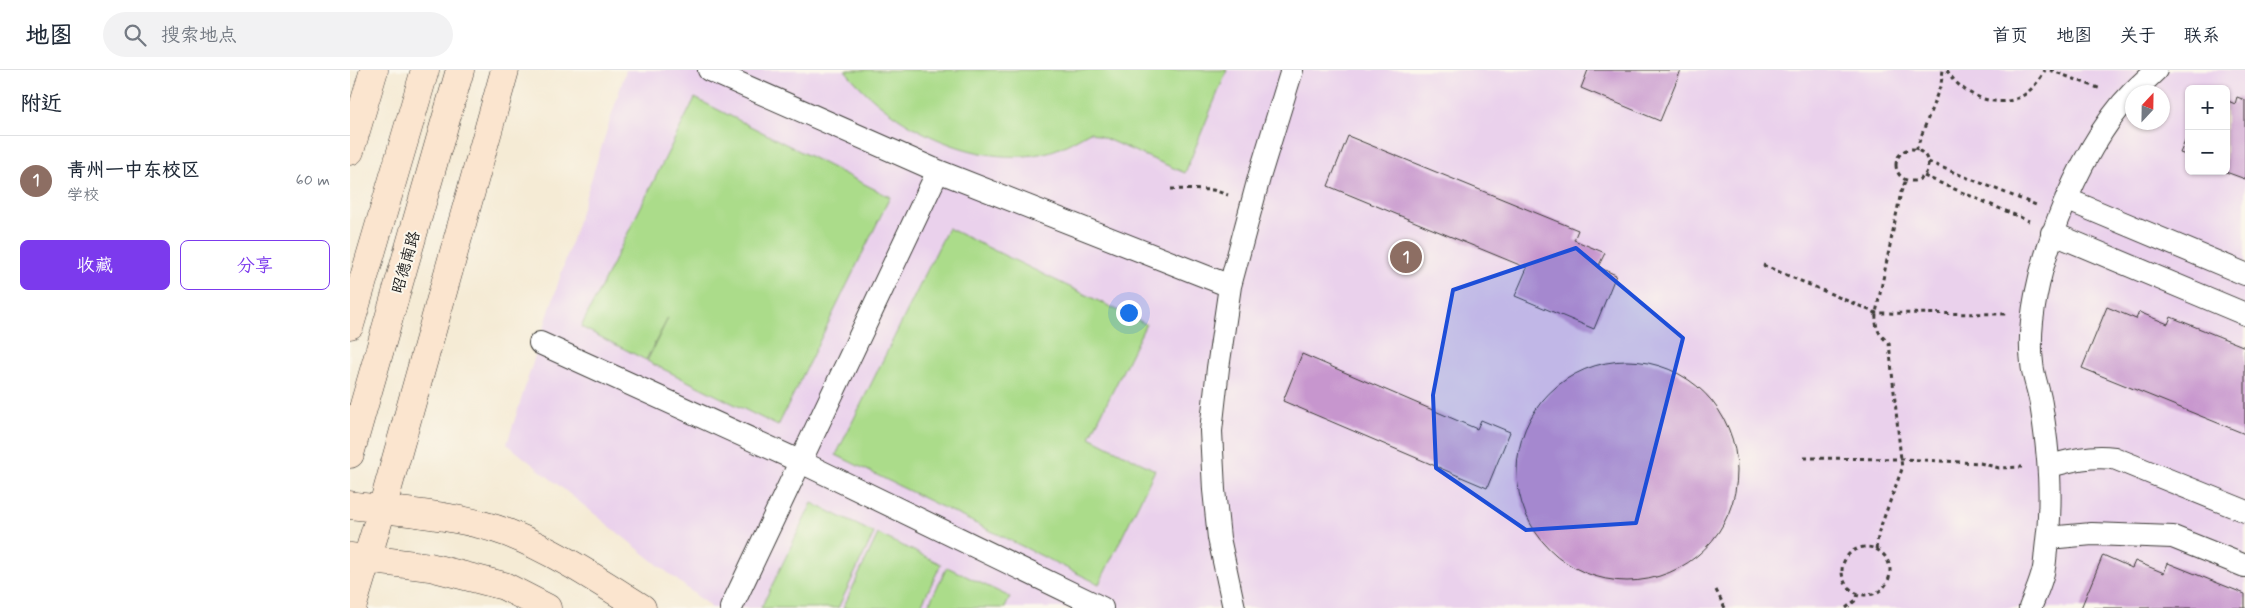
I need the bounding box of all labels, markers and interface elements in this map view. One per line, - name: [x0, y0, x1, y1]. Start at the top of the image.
- search box: [103, 12, 453, 57]
- text: 地图: [25, 21, 73, 52]
- icon: search: [121, 21, 149, 49]
- text: 搜索地点: [161, 23, 237, 48]
- text: 首页: [1992, 24, 2028, 48]
- text: 地图: [2056, 24, 2092, 48]
- text: 关于: [2120, 24, 2156, 48]
- text: 联系: [2184, 24, 2220, 48]
- north arrow: [2125, 85, 2170, 130]
- map controls: [2185, 85, 2230, 175]
- button: +: [2185, 85, 2230, 130]
- text: 附近: [20, 90, 62, 118]
- button: −: [2185, 130, 2230, 175]
- text: 青州一中东校区: [67, 158, 200, 183]
- text: 1: [32, 170, 40, 191]
- text: 60 m: [296, 170, 330, 191]
- text: 学校: [67, 185, 99, 206]
- street label: 昭德南路: [388, 229, 425, 296]
- pin: 1: [1390, 238, 1422, 276]
- button: 收藏: [20, 240, 170, 290]
- button: 分享: [180, 240, 330, 290]
- your location: [1116, 300, 1142, 326]

